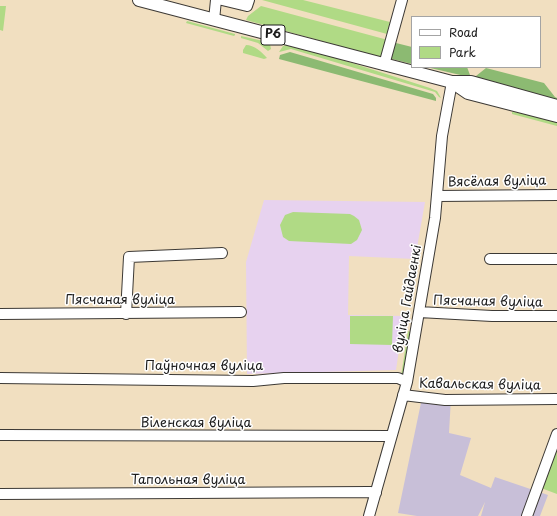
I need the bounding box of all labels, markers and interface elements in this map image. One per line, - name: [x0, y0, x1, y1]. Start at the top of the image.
- legend: [411, 16, 541, 68]
- text: Road: [449, 23, 478, 41]
- road number: Р6: [261, 25, 285, 45]
- text: Park: [449, 43, 476, 61]
- street label: Вясёлая вуліца: [448, 173, 546, 191]
- street label: вуліца Гайдаенкі: [391, 244, 425, 354]
- street label: Пясчаная вуліца: [65, 292, 175, 308]
- street label: Пясчаная вуліца: [433, 293, 543, 311]
- street label: Паўночная вуліца: [145, 358, 263, 374]
- street label: Кавальская вуліца: [419, 376, 541, 394]
- street label: Віленская вуліца: [141, 415, 251, 431]
- street label: Тапольная вуліца: [131, 472, 245, 488]

